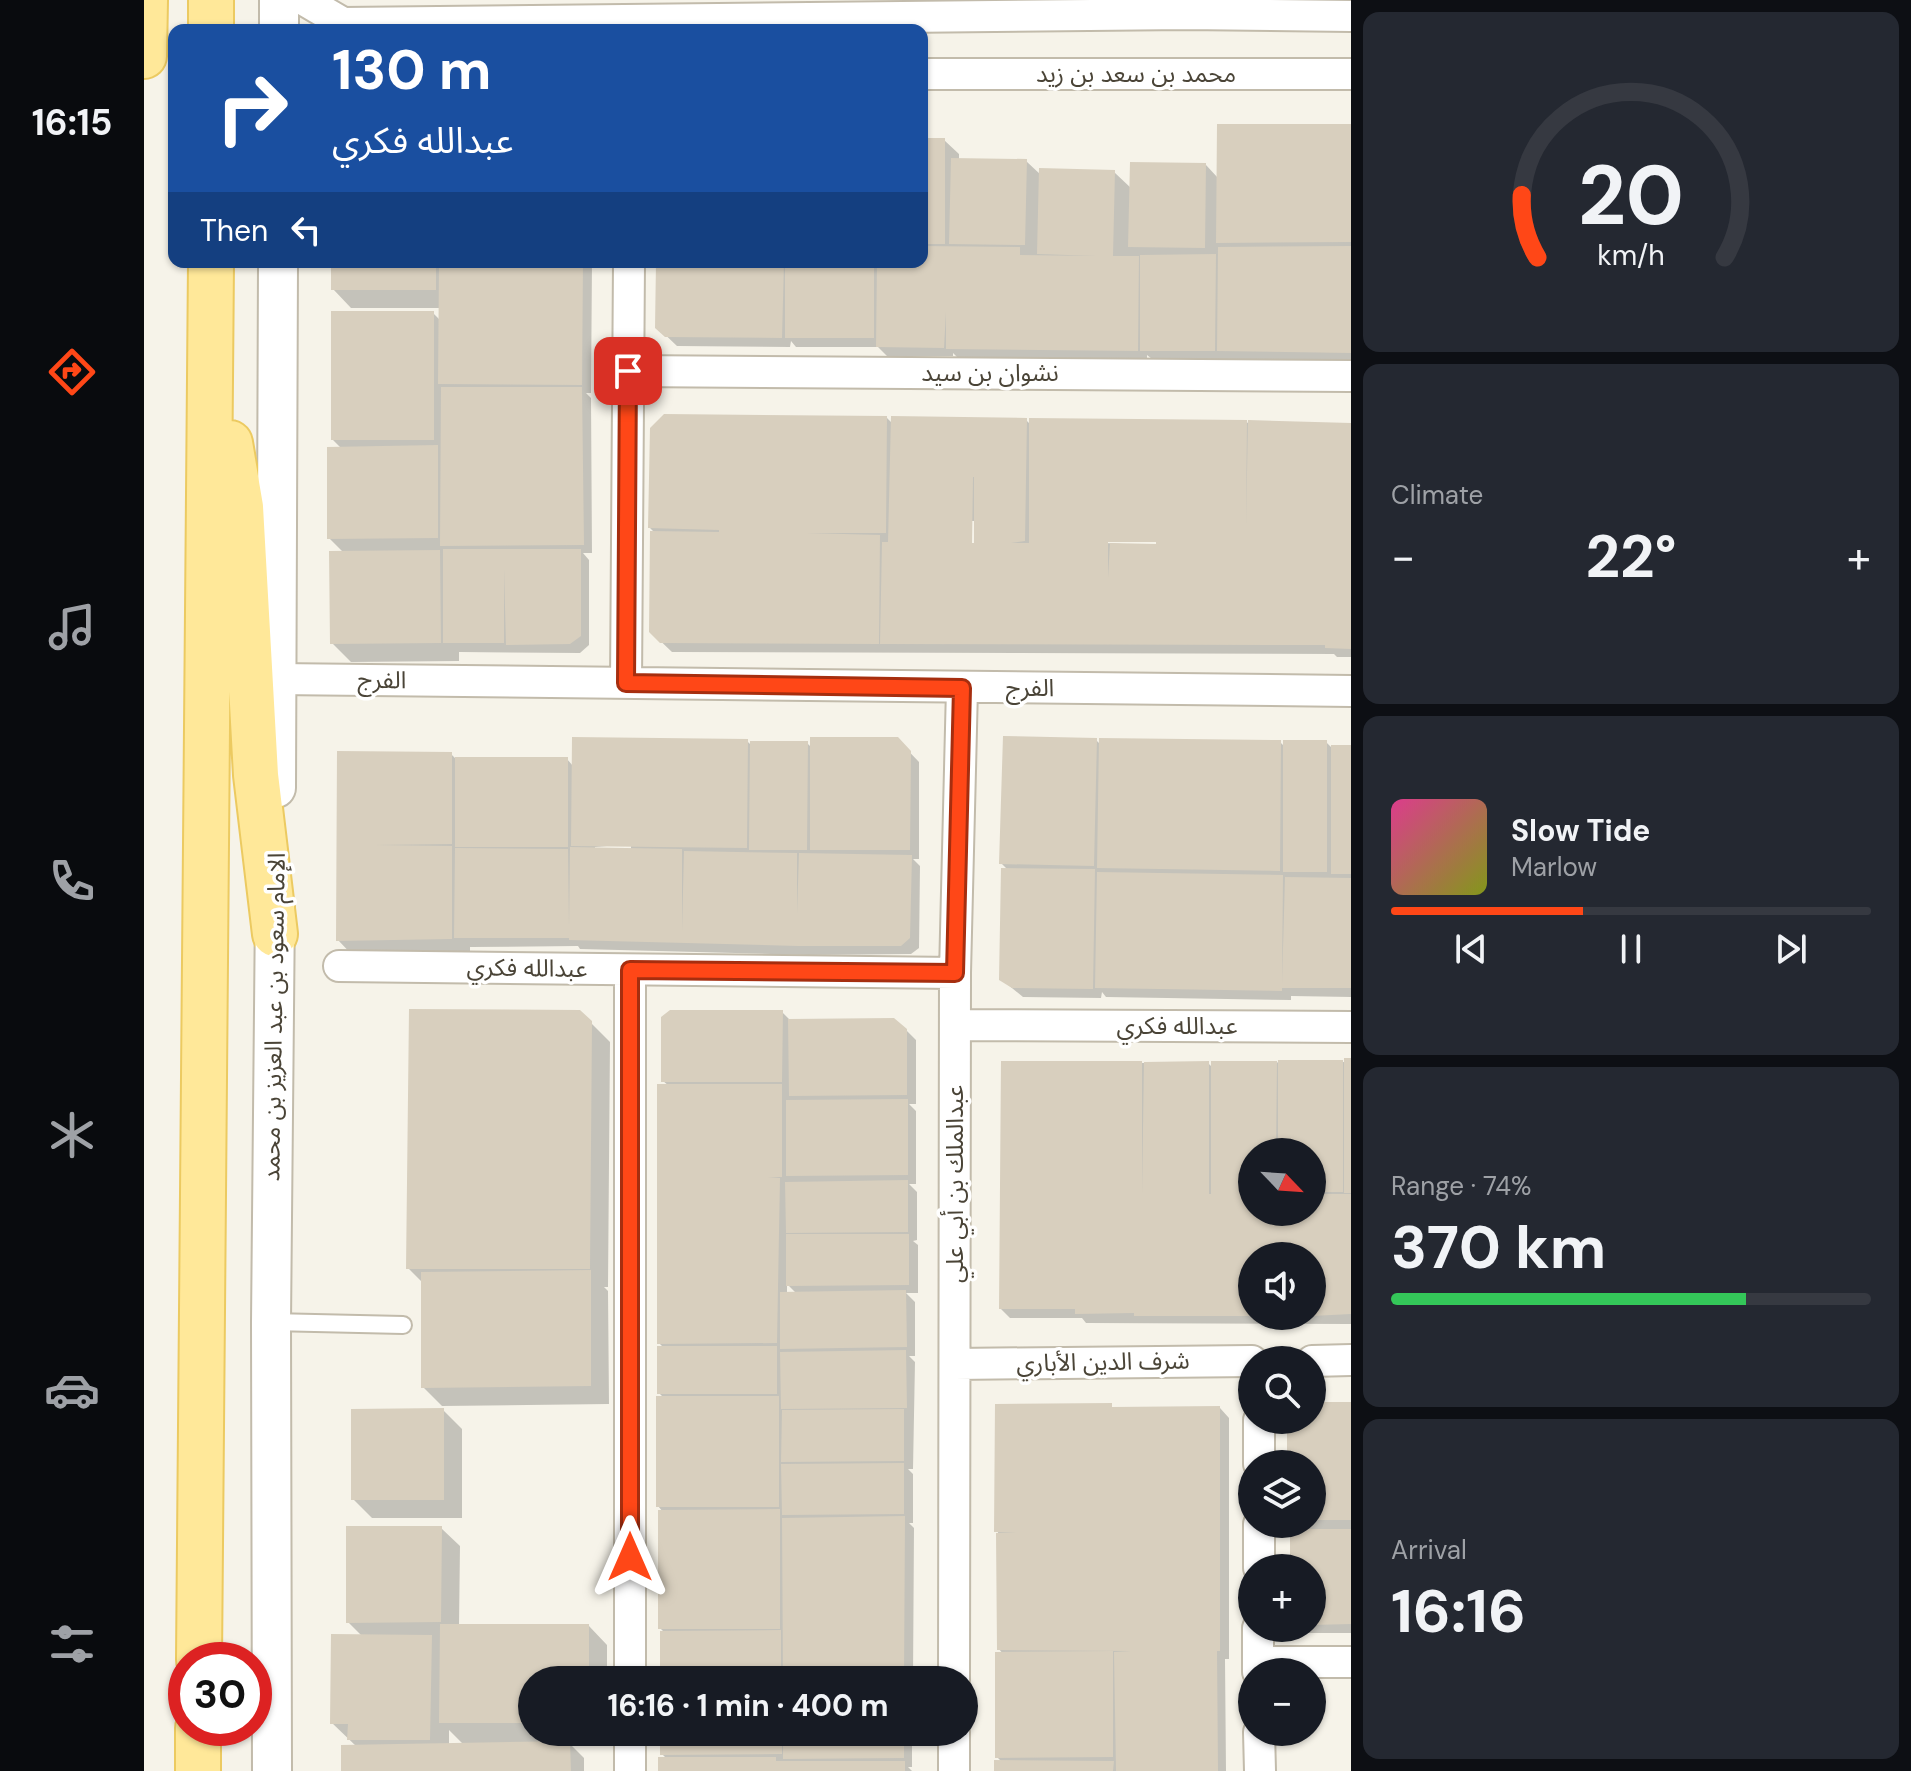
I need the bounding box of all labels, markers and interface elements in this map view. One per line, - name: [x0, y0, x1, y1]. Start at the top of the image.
- text: 130 m: [332, 33, 491, 106]
- icon: right: [200, 56, 304, 160]
- street label: محمد بن سعد بن زيد: [1036, 58, 1236, 89]
- text: 16:15: [32, 99, 112, 146]
- text: عبدالله فكري: [332, 117, 513, 164]
- text: 20: [1578, 140, 1684, 249]
- icon: left: [284, 208, 328, 252]
- text: Then: [200, 211, 268, 250]
- text: km/h: [1597, 237, 1665, 274]
- pin: [594, 337, 662, 405]
- icon: directions: [44, 344, 100, 400]
- icon: arrive: [606, 349, 650, 393]
- street label: نشوان بن سيد: [921, 357, 1059, 388]
- text: Climate: [1391, 478, 1483, 512]
- text: 22°: [1585, 517, 1677, 596]
- text: −: [1391, 528, 1415, 586]
- text: +: [1847, 528, 1871, 586]
- icon: music: [44, 599, 100, 655]
- street label: الفرج: [357, 664, 407, 697]
- street label: الفرج: [1006, 672, 1054, 705]
- text: Slow Tide: [1511, 811, 1650, 850]
- text: Marlow: [1511, 850, 1597, 884]
- street label: الإمام سعود بن عبد العزيز بن محمد: [255, 852, 295, 1182]
- icon: phone: [44, 853, 100, 909]
- icon: previous: [1449, 927, 1493, 971]
- icon: pause: [1609, 927, 1653, 971]
- icon: next: [1769, 927, 1813, 971]
- street label: عبدالله فكري: [466, 951, 588, 988]
- street label: عبدالله فكري: [1117, 1010, 1237, 1045]
- street label: عبدالملك بن أبي علي: [939, 1085, 974, 1283]
- icon: climate: [44, 1107, 100, 1163]
- north arrow: [1238, 1138, 1326, 1226]
- map controls: [1238, 1138, 1326, 1746]
- text: Range · 74%: [1391, 1169, 1531, 1203]
- text: 370 km: [1391, 1208, 1606, 1287]
- button: sound: [1238, 1242, 1326, 1330]
- street label: شرف الدين الأباري: [1016, 1344, 1190, 1382]
- button: search: [1238, 1346, 1326, 1434]
- icon: car: [44, 1362, 100, 1418]
- button: layers: [1238, 1450, 1326, 1538]
- position arrow: [588, 1515, 672, 1599]
- text: Arrival: [1391, 1533, 1467, 1567]
- button: +: [1238, 1554, 1326, 1642]
- text: 16:16: [1391, 1572, 1526, 1651]
- icon: filters: [44, 1616, 100, 1672]
- speed limit sign: 30: [168, 1642, 272, 1746]
- button: −: [1238, 1658, 1326, 1746]
- text: 16:16 · 1 min · 400 m: [608, 1686, 888, 1725]

